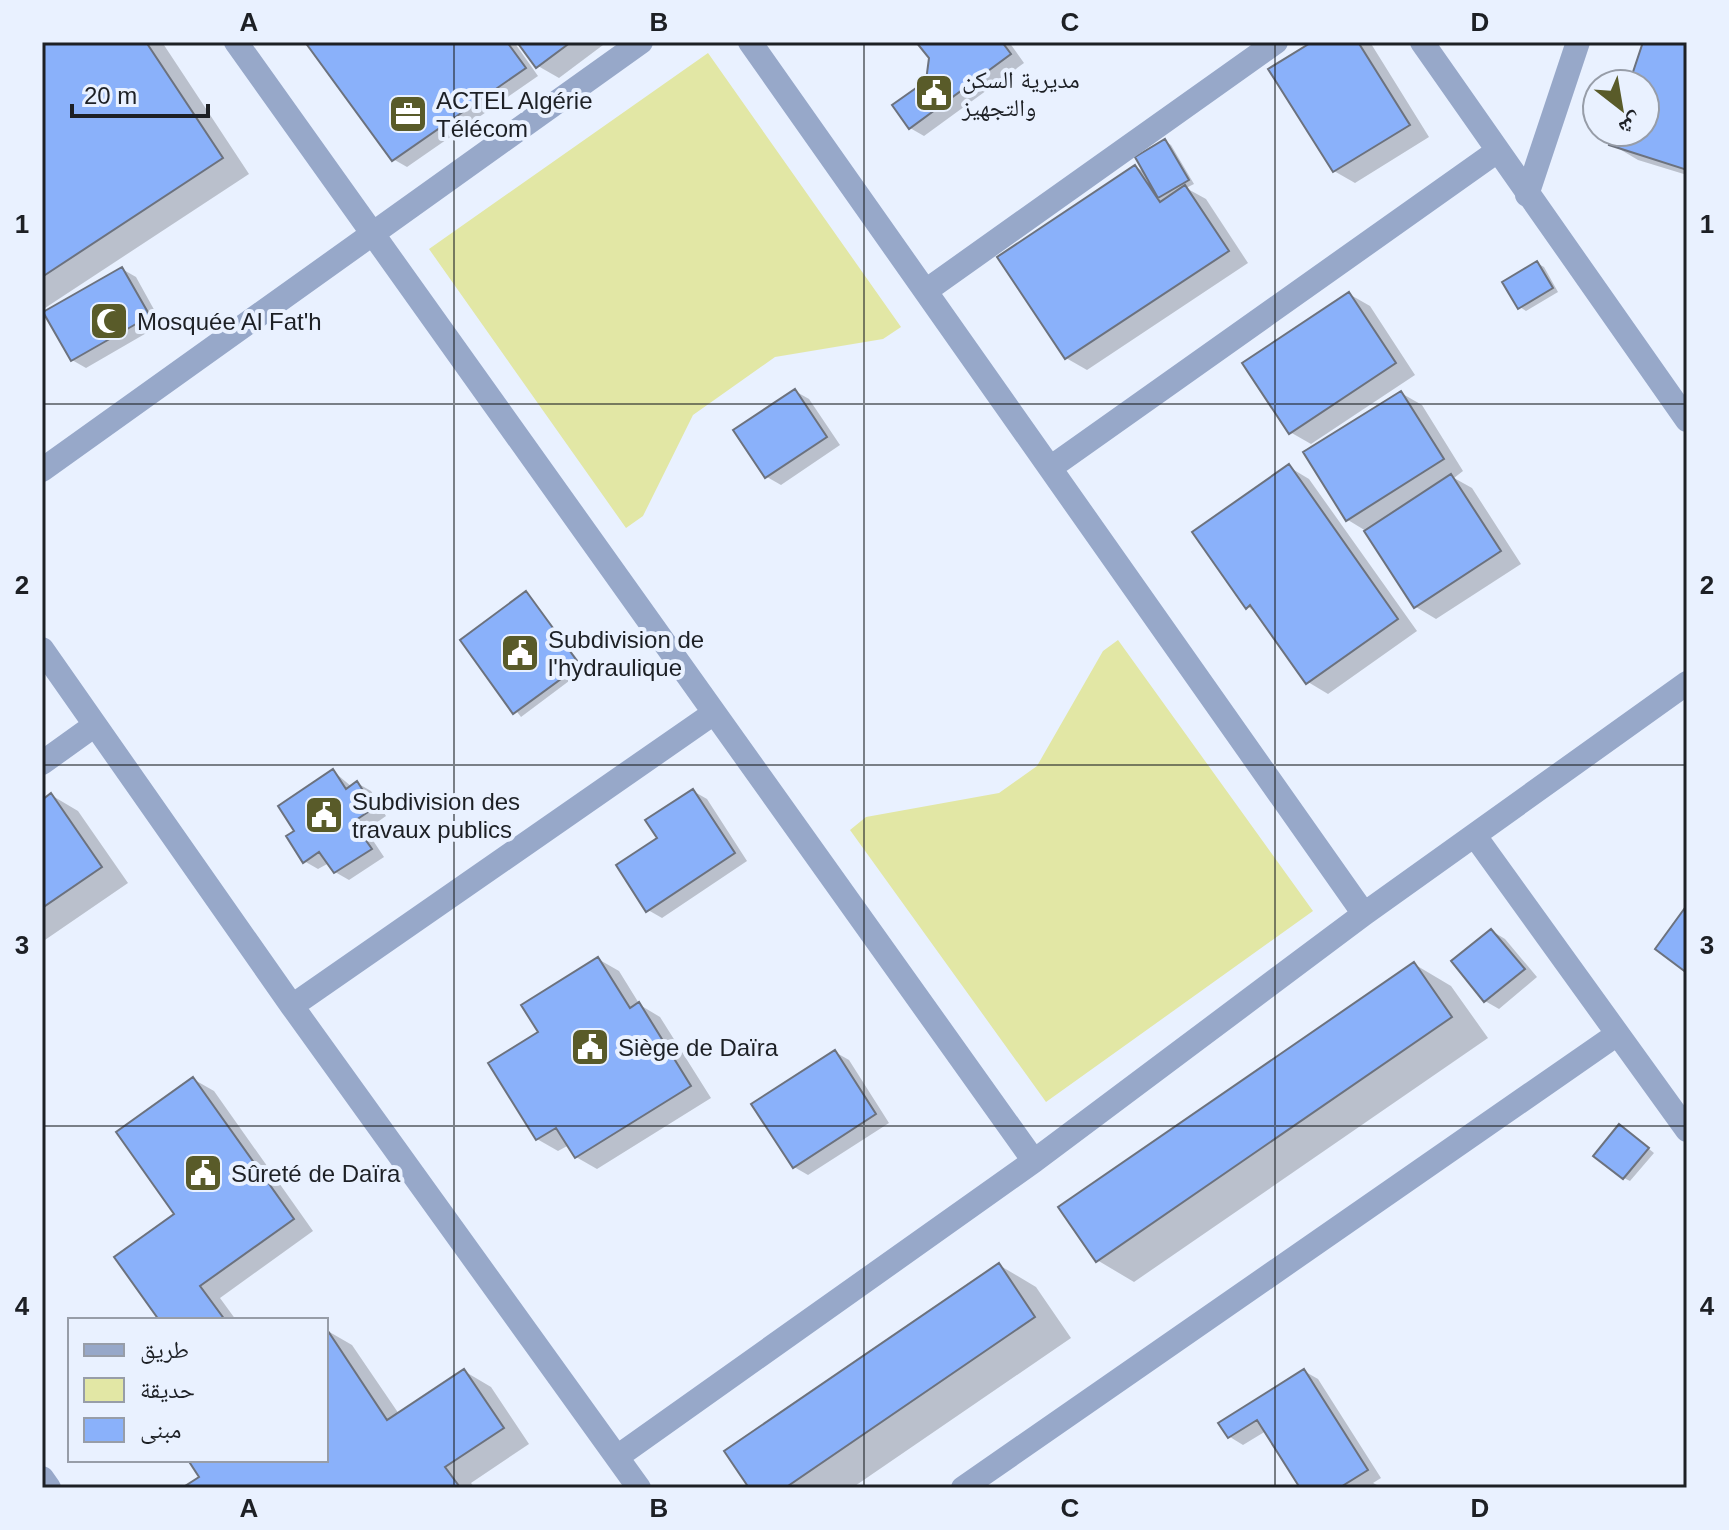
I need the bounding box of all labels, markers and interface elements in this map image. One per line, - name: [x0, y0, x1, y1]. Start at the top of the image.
- text: A: [240, 7, 259, 37]
- text: B: [650, 7, 668, 37]
- text: C: [1061, 7, 1080, 37]
- text: D: [1471, 7, 1489, 37]
- place label: مديرية السكن والتجهيز: [961, 66, 1080, 121]
- scale bar: [72, 68, 208, 118]
- north arrow: [1581, 68, 1661, 148]
- public building icon: مديرية السكن والتجهيز: [913, 72, 955, 114]
- text: 20 m: [84, 82, 137, 109]
- place label: ACTEL Algérie Télécom: [436, 87, 593, 142]
- office icon: ACTEL Algérie Télécom: [387, 93, 429, 135]
- text: ش: [1614, 107, 1647, 141]
- text: 1: [15, 209, 29, 239]
- text: 1: [1700, 209, 1714, 239]
- mosque icon: Mosquée Al Fat'h: [88, 300, 130, 342]
- place label: Mosquée Al Fat'h: [137, 308, 322, 335]
- text: 2: [15, 570, 29, 600]
- text: 2: [1700, 570, 1714, 600]
- place label: Subdivision de l'hydraulique: [548, 626, 704, 681]
- public building icon: Subdivision de l'hydraulique: [499, 632, 541, 674]
- place label: Subdivision des travaux publics: [352, 788, 520, 843]
- public building icon: Subdivision des travaux publics: [303, 794, 345, 836]
- text: 3: [15, 930, 29, 960]
- text: 3: [1700, 930, 1714, 960]
- public building icon: Siège de Daïra: [569, 1026, 611, 1068]
- place label: Siège de Daïra: [618, 1034, 779, 1061]
- public building icon: Sûreté de Daïra: [182, 1152, 224, 1194]
- place label: Sûreté de Daïra: [231, 1160, 401, 1187]
- text: 4: [15, 1291, 30, 1321]
- text: 4: [1700, 1291, 1715, 1321]
- legend: [68, 1318, 328, 1462]
- text: طريق: [140, 1336, 189, 1364]
- text: حديقة: [140, 1376, 195, 1403]
- text: مبنى: [140, 1416, 181, 1444]
- text: A: [240, 1493, 259, 1523]
- text: B: [650, 1493, 668, 1523]
- text: C: [1061, 1493, 1080, 1523]
- text: D: [1471, 1493, 1489, 1523]

